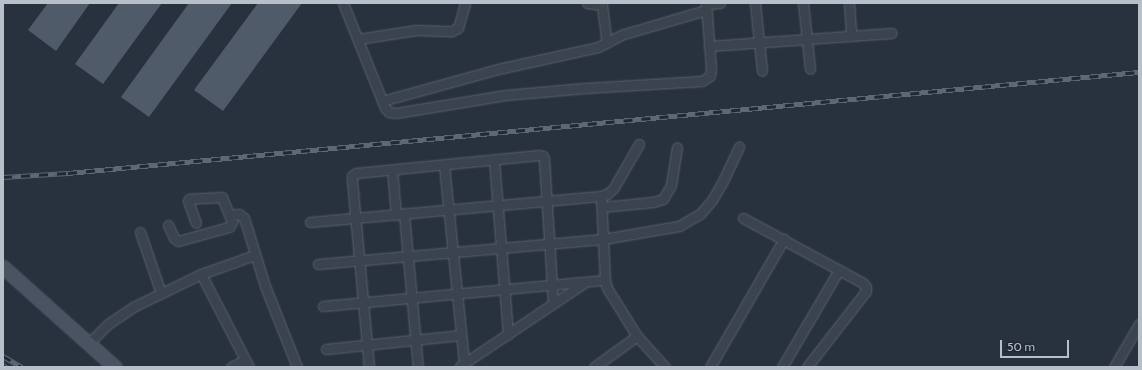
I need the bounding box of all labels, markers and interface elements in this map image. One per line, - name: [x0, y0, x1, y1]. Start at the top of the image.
- scale bar: [1002, 332, 1071, 358]
- text: 50 m: [1007, 339, 1035, 354]

